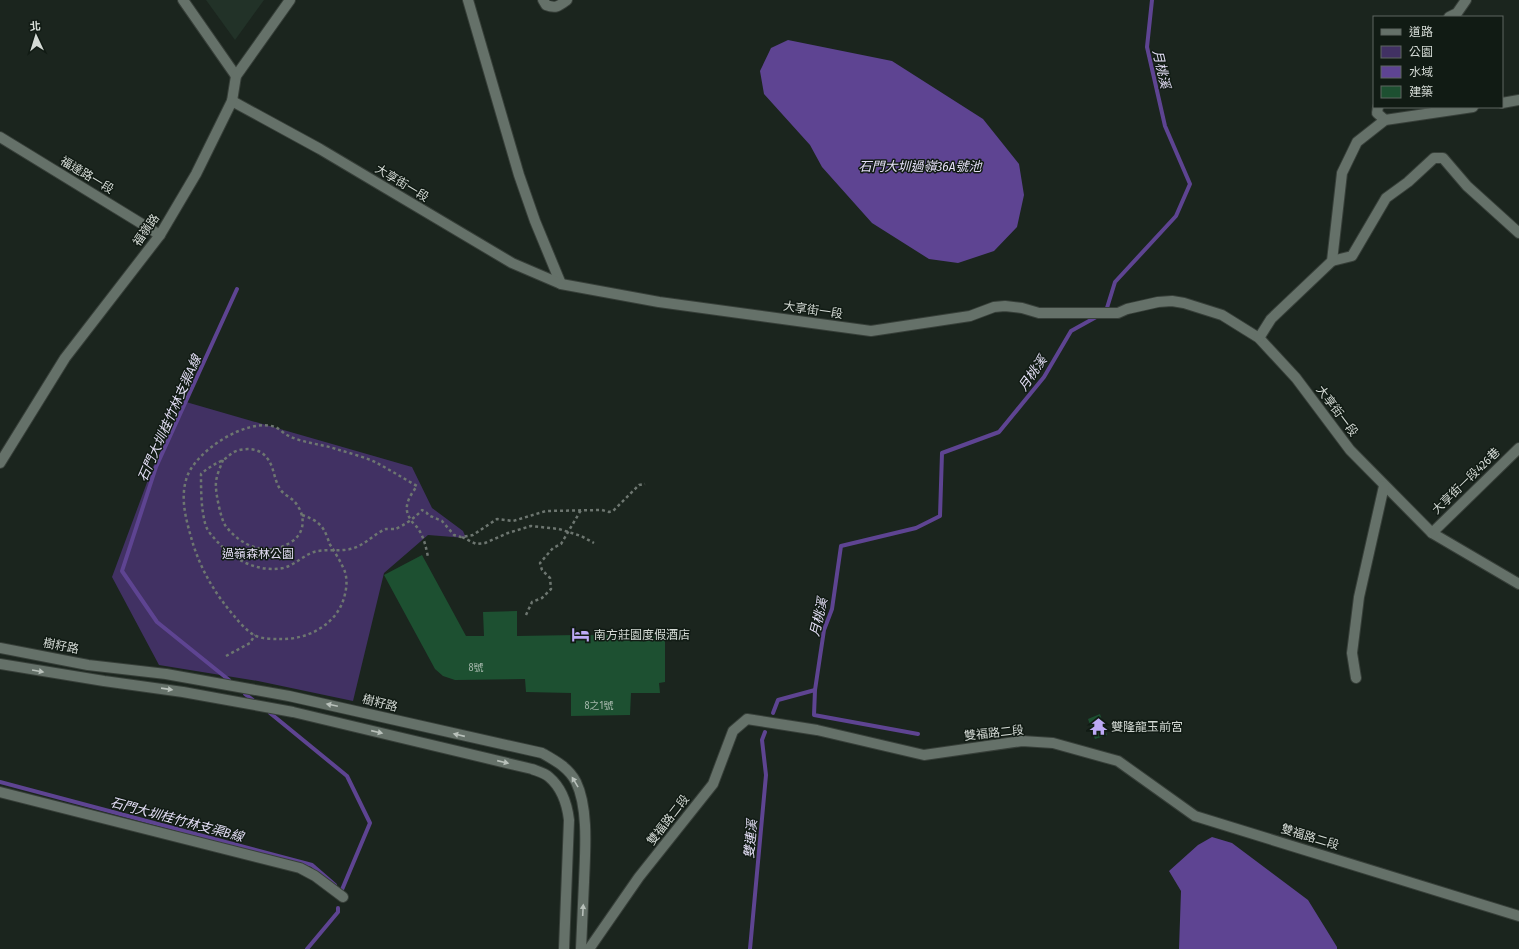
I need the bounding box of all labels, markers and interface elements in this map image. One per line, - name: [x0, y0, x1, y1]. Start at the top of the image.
- north arrow: [16, 16, 56, 56]
- legend: [1373, 16, 1503, 108]
- text: 北: [29, 20, 41, 33]
- text: 道路: [1409, 25, 1433, 39]
- text: 公園: [1409, 45, 1433, 59]
- water label: 月桃溪: [1150, 48, 1174, 92]
- text: 水域: [1409, 65, 1433, 79]
- text: 建築: [1409, 85, 1433, 99]
- street label: 福達路一段: [58, 154, 116, 196]
- water label: 石門大圳過嶺36A號池: [859, 159, 983, 174]
- street label: 大享街一段: [373, 162, 431, 204]
- street label: 福嶺路: [130, 211, 162, 249]
- street label: 大享街一段: [782, 299, 844, 321]
- water label: 石門大圳桂竹林支渠A線: [135, 351, 205, 484]
- water label: 月桃溪: [1015, 351, 1051, 394]
- street label: 大享街一段: [1313, 383, 1361, 439]
- street label: 大享街一段426巷: [1429, 445, 1503, 517]
- park label: 過嶺森林公園: [222, 547, 294, 561]
- water label: 月桃溪: [807, 594, 831, 638]
- hotel icon: 南方莊園度假酒店: [571, 625, 591, 645]
- place label: 南方莊園度假酒店: [594, 628, 690, 642]
- street label: 樹籽路: [42, 636, 80, 656]
- house number: 8號: [469, 662, 484, 674]
- one-way arrow: [32, 668, 44, 674]
- one-way arrow: [161, 686, 173, 693]
- street label: 樹籽路: [361, 692, 399, 714]
- house number: 8之1號: [585, 700, 613, 712]
- one-way arrow: [326, 702, 338, 708]
- temple icon: 雙隆龍玉前宮: [1088, 717, 1108, 737]
- place label: 雙隆龍玉前宮: [1111, 720, 1183, 734]
- street label: 雙福路二段: [963, 723, 1025, 743]
- one-way arrow: [370, 730, 383, 736]
- one-way arrow: [453, 731, 465, 737]
- one-way arrow: [497, 759, 509, 765]
- one-way arrow: [571, 776, 578, 788]
- street label: 雙福路二段: [644, 792, 692, 848]
- water label: 石門大圳桂竹林支渠B線: [109, 794, 247, 845]
- water label: 雙連溪: [741, 817, 760, 859]
- street label: 雙福路二段: [1279, 822, 1341, 852]
- one-way arrow: [579, 904, 586, 916]

